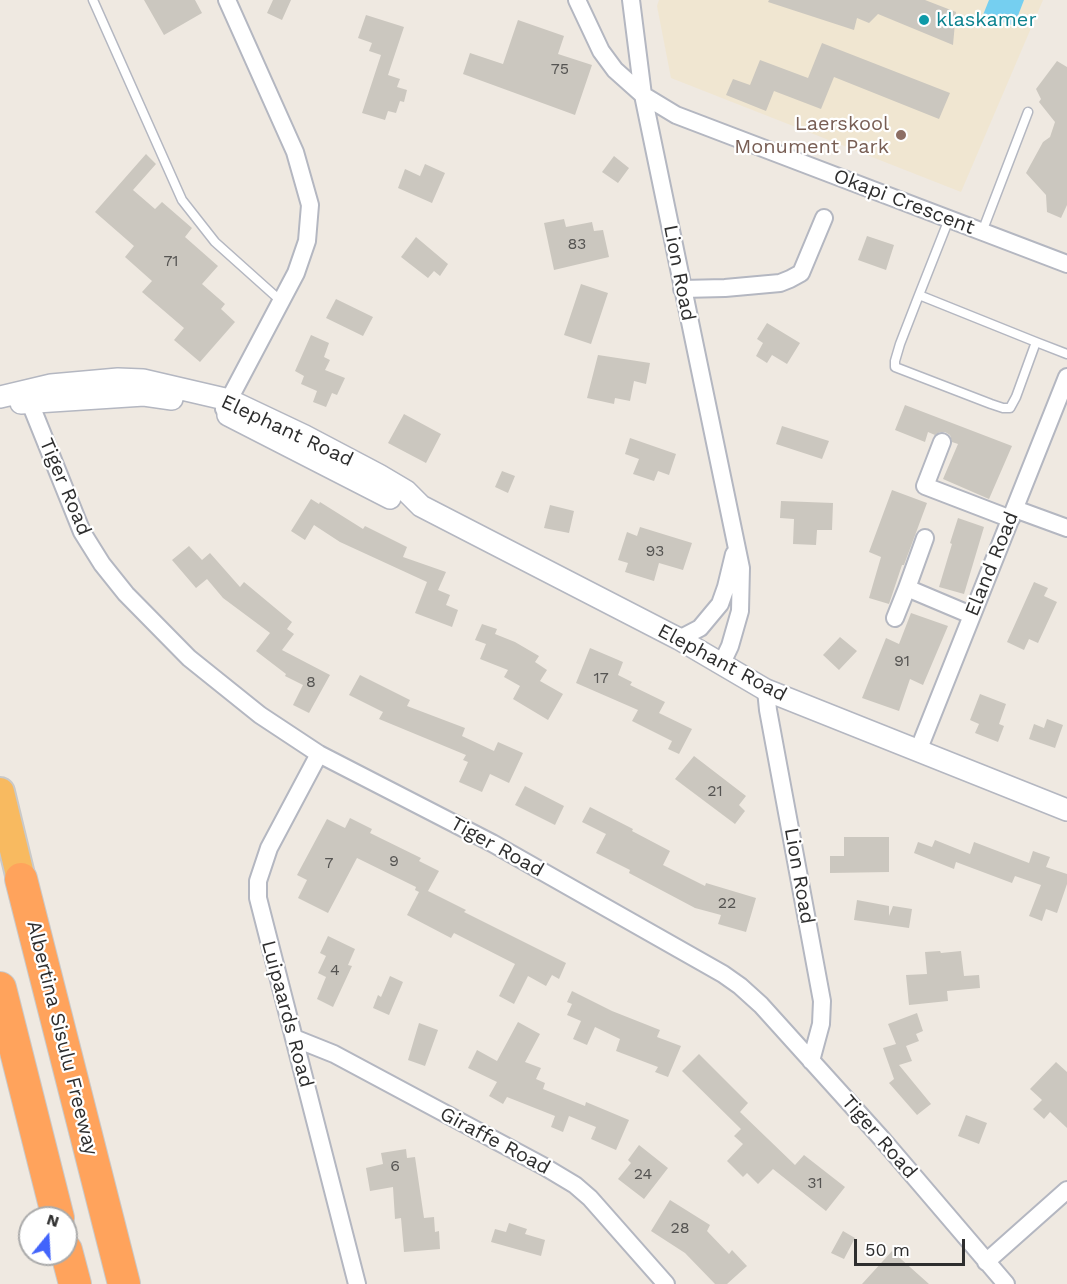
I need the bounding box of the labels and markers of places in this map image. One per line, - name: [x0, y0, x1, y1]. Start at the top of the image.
- place label: klaskamer: [936, 8, 1037, 32]
- marker: klaskamer: [917, 13, 931, 27]
- place label: Laerskool Monument Park: [734, 112, 889, 159]
- marker: Laerskool Monument Park: [894, 128, 908, 142]

